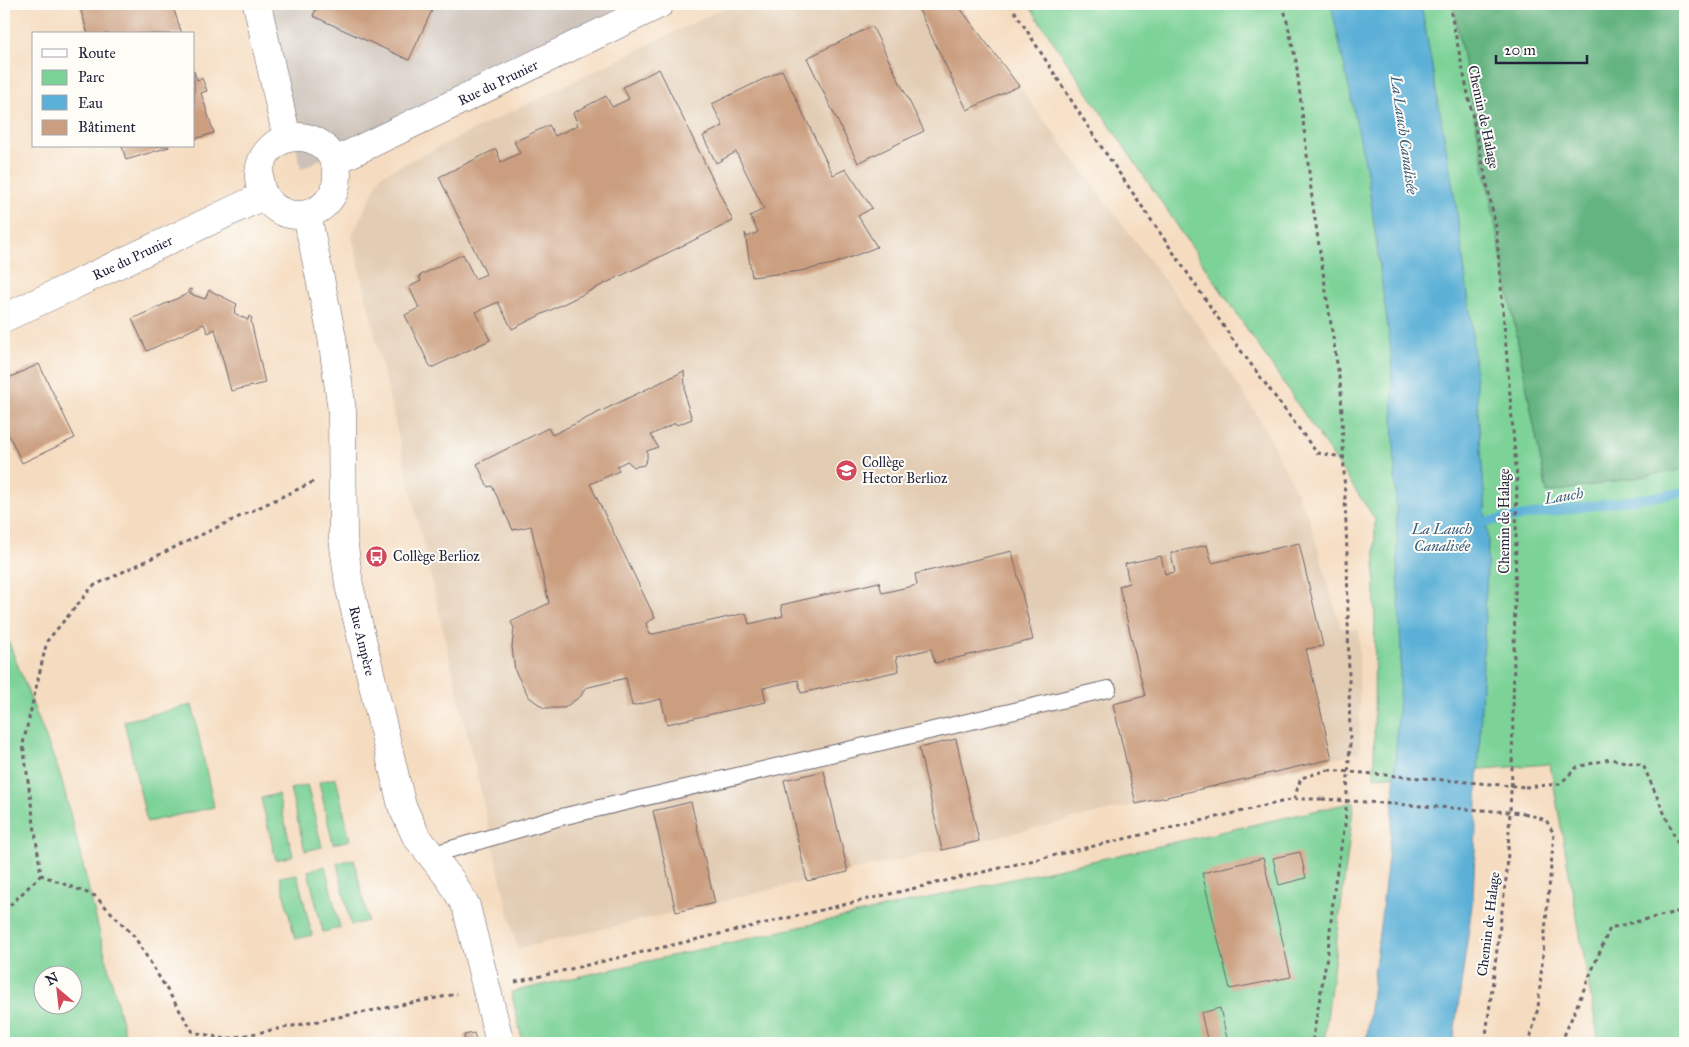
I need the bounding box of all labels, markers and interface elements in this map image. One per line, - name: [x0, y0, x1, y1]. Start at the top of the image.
- legend: [32, 32, 195, 148]
- scale bar: [1496, 32, 1588, 64]
- text: 20 m: [1504, 41, 1536, 59]
- text: Route: [78, 44, 116, 62]
- street label: Rue du Prunier: [455, 56, 542, 109]
- street label: Chemin de Halage: [1464, 64, 1503, 171]
- text: Parc: [78, 68, 105, 86]
- water label: La Lauch Canalisée: [1387, 74, 1421, 196]
- text: Eau: [78, 94, 103, 112]
- text: Bâtiment: [78, 118, 137, 136]
- street label: Rue du Prunier: [90, 231, 176, 284]
- place label: Collège Hector Berlioz: [862, 454, 948, 487]
- school or university icon: Collège Hector Berlioz: [834, 458, 858, 482]
- street label: Chemin de Halage: [1496, 468, 1513, 574]
- water label: Lauch: [1542, 484, 1585, 508]
- water label: La Lauch Canalisée: [1411, 520, 1473, 555]
- bus stop icon: Collège Berlioz: [365, 544, 389, 568]
- place label: Collège Berlioz: [393, 548, 480, 565]
- street label: Rue Ampère: [345, 604, 378, 678]
- street label: Chemin de Halage: [1474, 871, 1503, 977]
- north arrow: [32, 964, 82, 1014]
- text: N: [43, 969, 61, 989]

